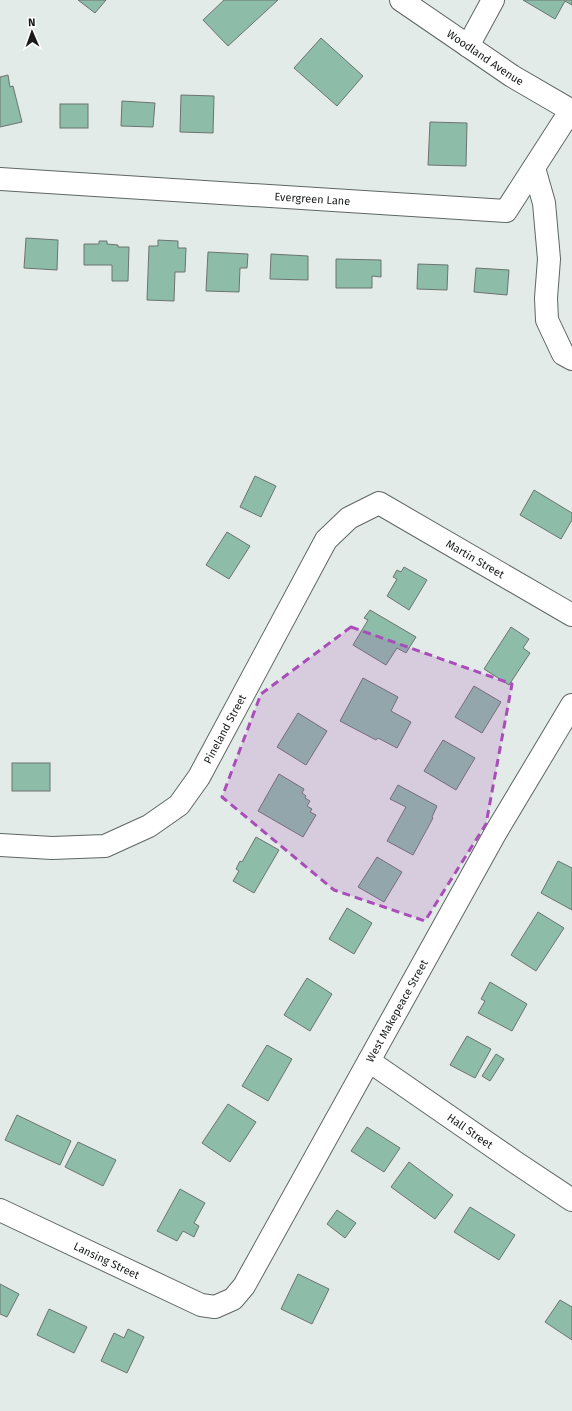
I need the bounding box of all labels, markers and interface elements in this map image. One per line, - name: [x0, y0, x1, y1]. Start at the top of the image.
- north arrow: [12, 12, 52, 52]
- text: N: [28, 16, 36, 29]
- street label: Woodland Avenue: [444, 27, 526, 88]
- street label: Evergreen Lane: [274, 190, 351, 208]
- street label: Martin Street: [444, 537, 507, 581]
- street label: Pineland Street: [201, 692, 249, 766]
- street label: West Makepeace Street: [363, 957, 430, 1064]
- street label: Hall Street: [445, 1111, 496, 1151]
- street label: Lansing Street: [72, 1239, 142, 1281]

